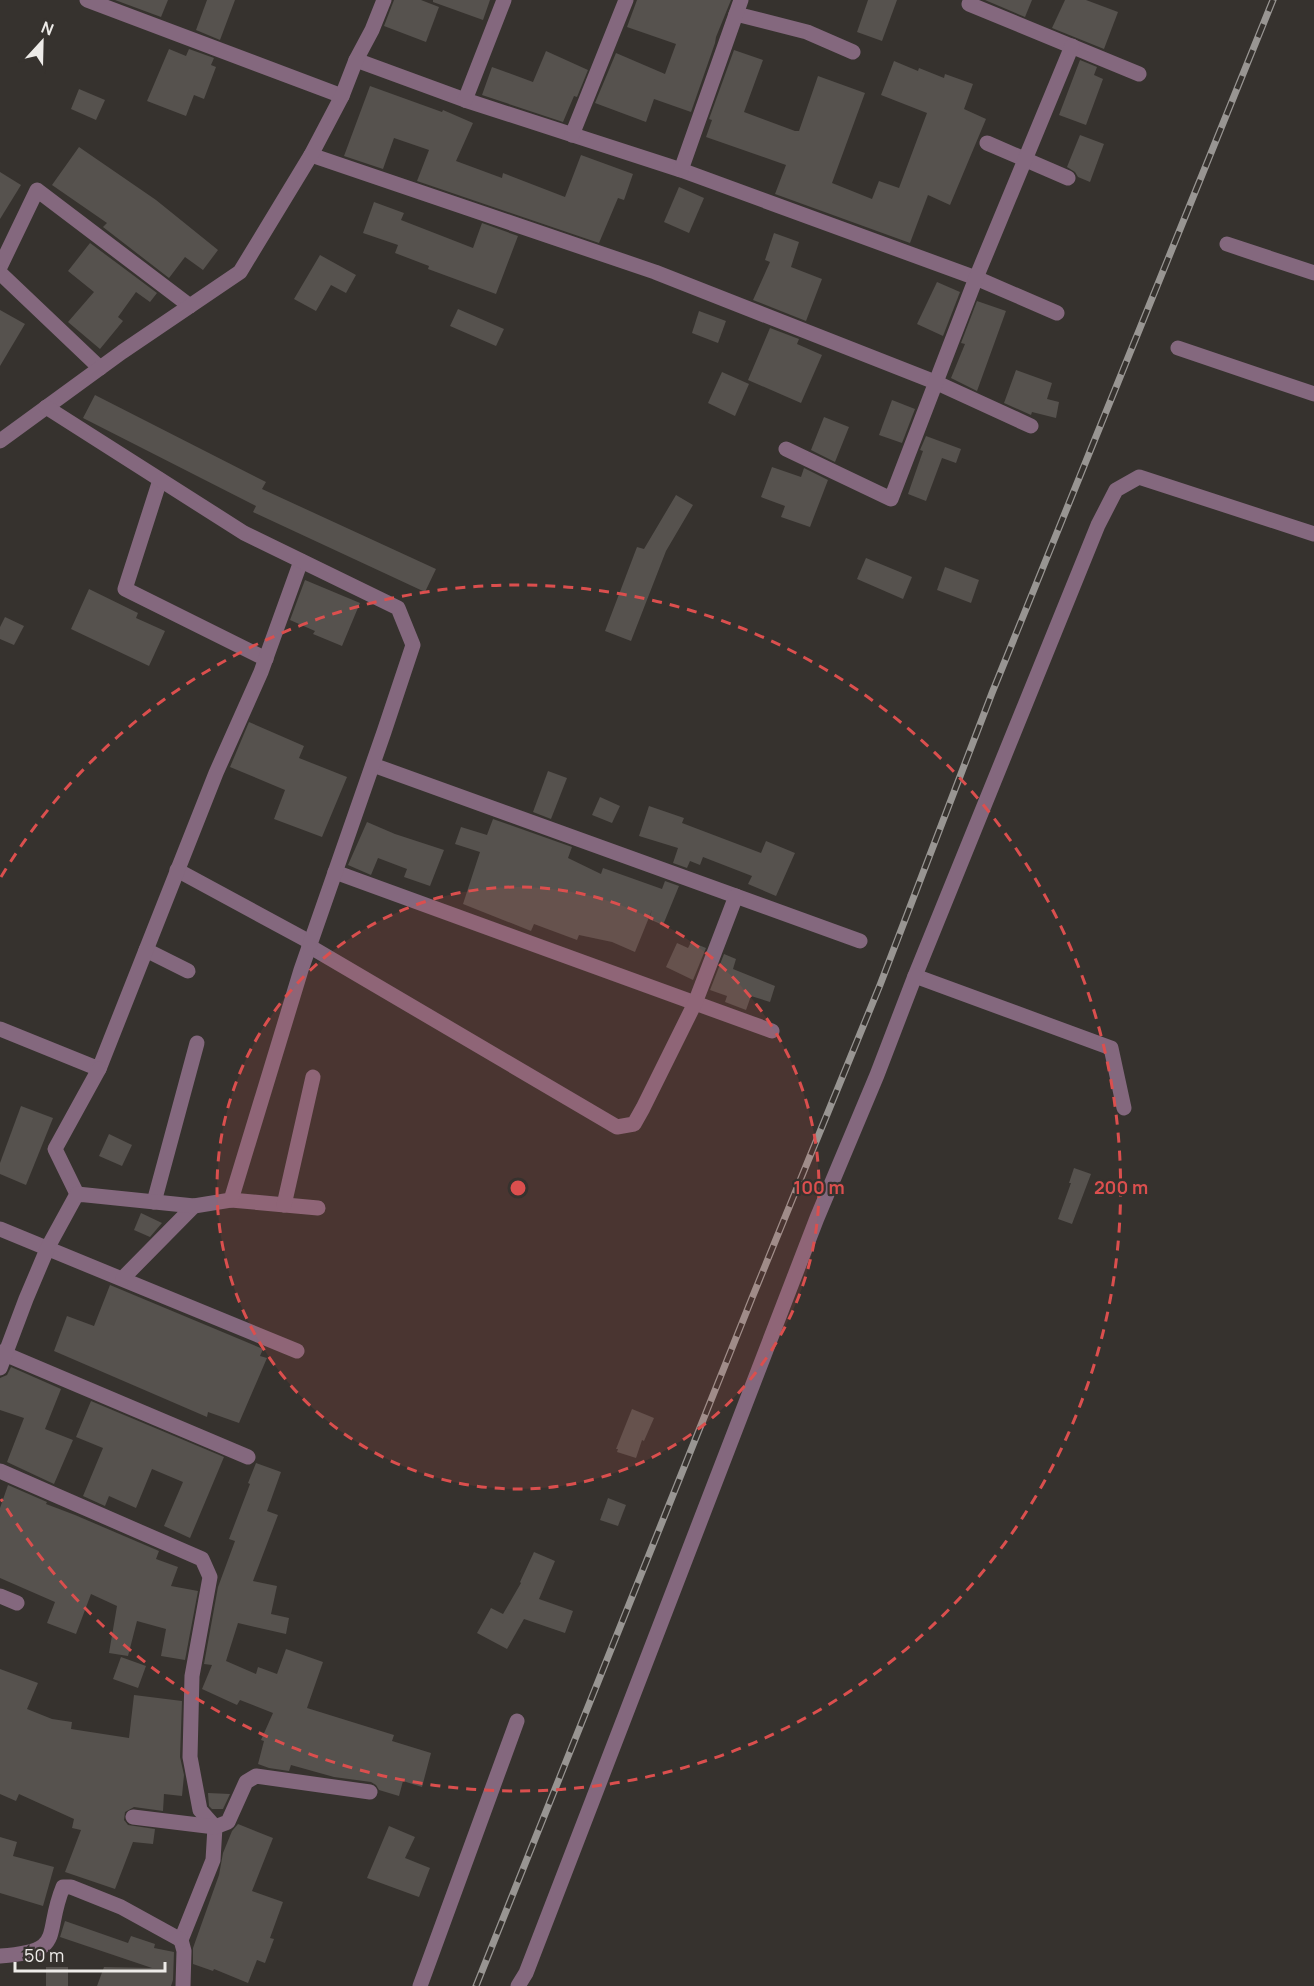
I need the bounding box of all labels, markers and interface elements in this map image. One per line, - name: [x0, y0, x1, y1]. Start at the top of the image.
- north arrow: [12, 12, 72, 72]
- text: N: [38, 16, 57, 40]
- text: 100 m: [793, 1175, 845, 1199]
- text: 200 m: [1094, 1175, 1148, 1199]
- centre of rings: [508, 1178, 528, 1198]
- scale bar: [15, 1935, 165, 1973]
- text: 50 m: [24, 1943, 64, 1967]

